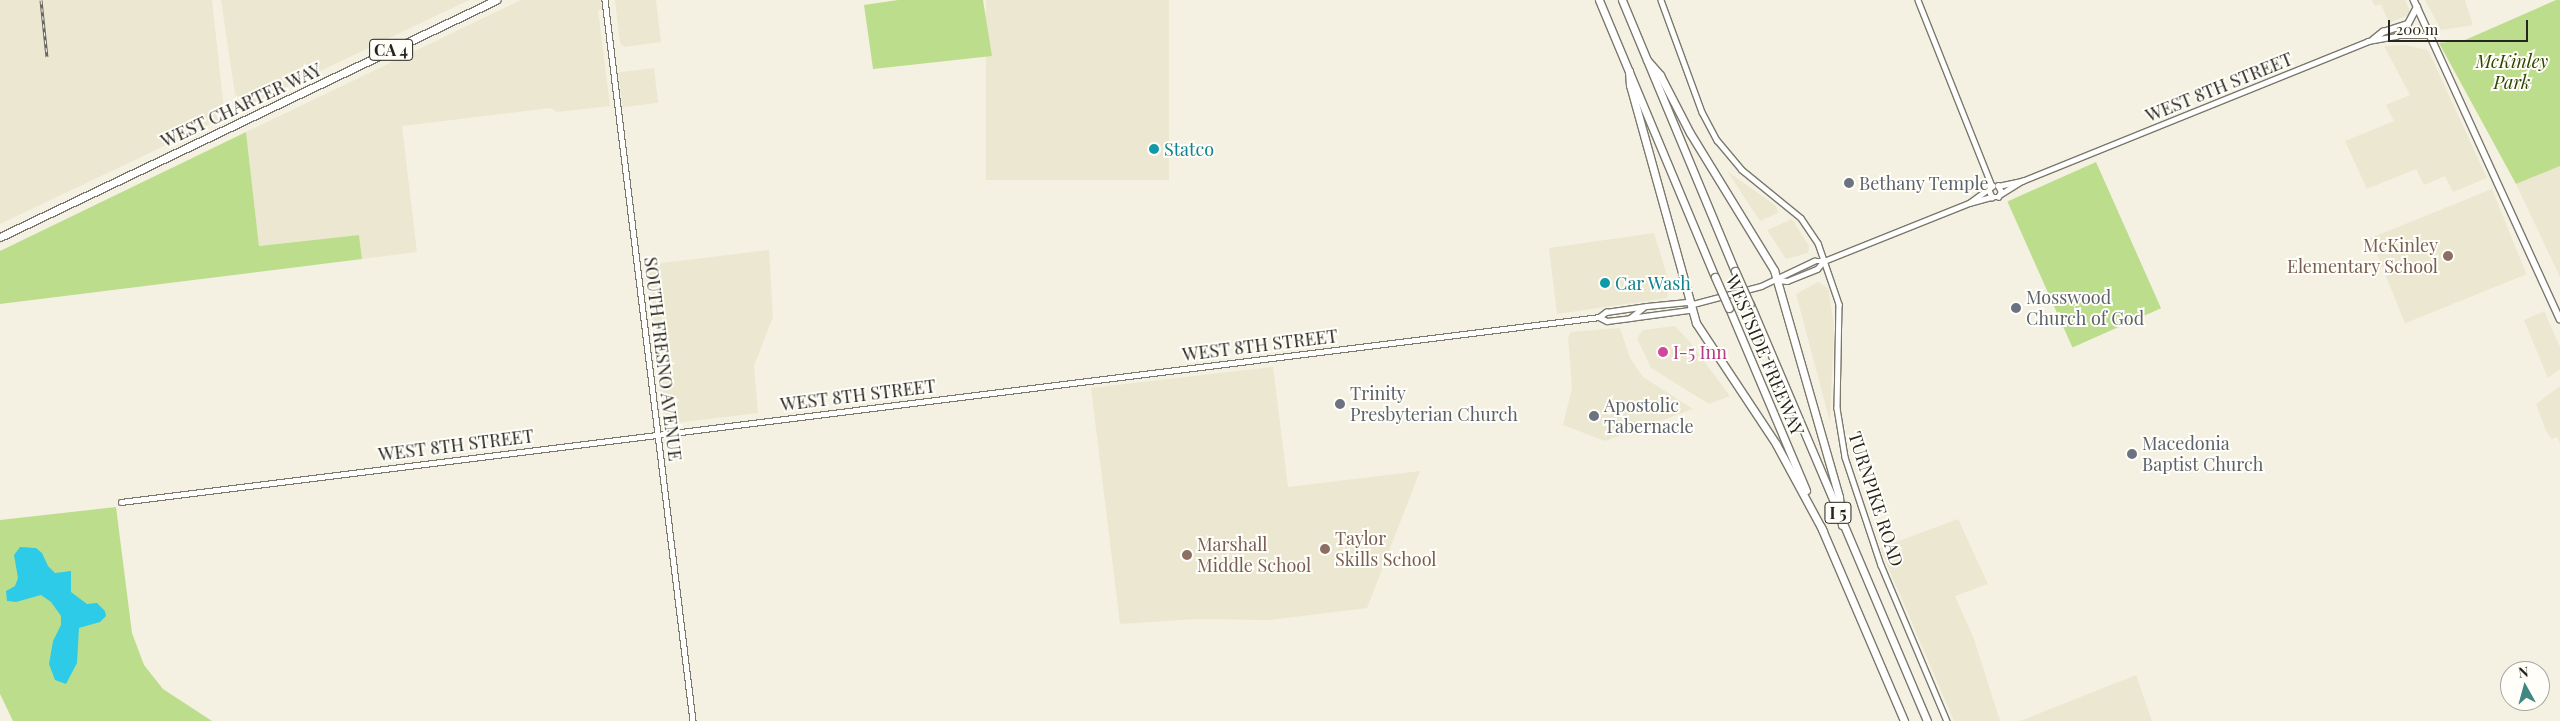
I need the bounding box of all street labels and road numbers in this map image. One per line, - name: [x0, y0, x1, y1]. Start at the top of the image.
- road number: CA 4: [368, 36, 414, 64]
- street label: WEST 8TH STREET: [2142, 48, 2296, 126]
- street label: WEST CHARTER WAY: [157, 58, 325, 152]
- street label: SOUTH FRESNO AVENUE: [640, 255, 686, 463]
- street label: WESTSIDE FREEWAY: [1721, 271, 1809, 439]
- street label: WEST 8TH STREET: [1181, 325, 1339, 365]
- street label: WEST 8TH STREET: [779, 375, 937, 415]
- street label: WEST 8TH STREET: [377, 425, 535, 465]
- street label: TURNPIKE ROAD: [1844, 429, 1908, 569]
- road number: I 5: [1824, 499, 1852, 526]

